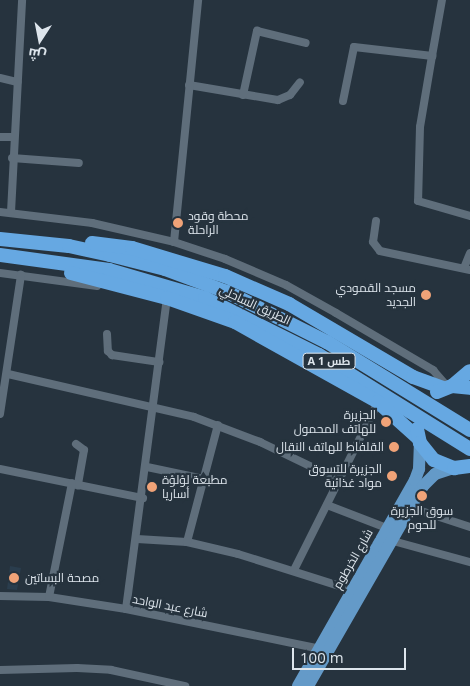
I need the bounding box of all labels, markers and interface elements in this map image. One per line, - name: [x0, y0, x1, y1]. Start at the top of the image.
- north arrow: [15, 15, 65, 65]
- text: ش: [26, 44, 48, 66]
- place label: محطة وقود الراحلة: [188, 209, 249, 237]
- marker: محطة وقود الراحلة: [172, 217, 184, 229]
- place label: مسجد القمودي الجديد: [335, 281, 416, 309]
- street label: الطريق الساحلي: [217, 282, 293, 328]
- marker: مسجد القمودي الجديد: [420, 289, 432, 301]
- road number: A 1 طس: [302, 352, 356, 370]
- place label: الجزيرة للهاتف المحمول: [294, 408, 376, 436]
- marker: الجزيرة للهاتف المحمول: [380, 416, 392, 428]
- place label: القلفاط للهاتف النقال: [276, 440, 384, 454]
- marker: القلفاط للهاتف النقال: [388, 441, 400, 453]
- place label: الجزيرة للتسوق مواد غذائية: [309, 462, 382, 490]
- marker: الجزيرة للتسوق مواد غذائية: [386, 470, 398, 482]
- place label: مطبعة لؤلؤة أساريا: [162, 473, 227, 501]
- marker: مطبعة لؤلؤة أساريا: [146, 481, 158, 493]
- marker: سوق الجزيرة للحوم: [416, 490, 428, 502]
- place label: سوق الجزيرة للحوم: [391, 504, 453, 532]
- street label: شارع الخرطوم: [330, 526, 376, 592]
- marker: مصحة البساتين: [7, 571, 21, 585]
- place label: مصحة البساتين: [25, 571, 99, 585]
- street label: شارع عبد الواحد: [131, 592, 209, 620]
- scale bar: [295, 638, 409, 670]
- text: 100 m: [300, 647, 344, 667]

